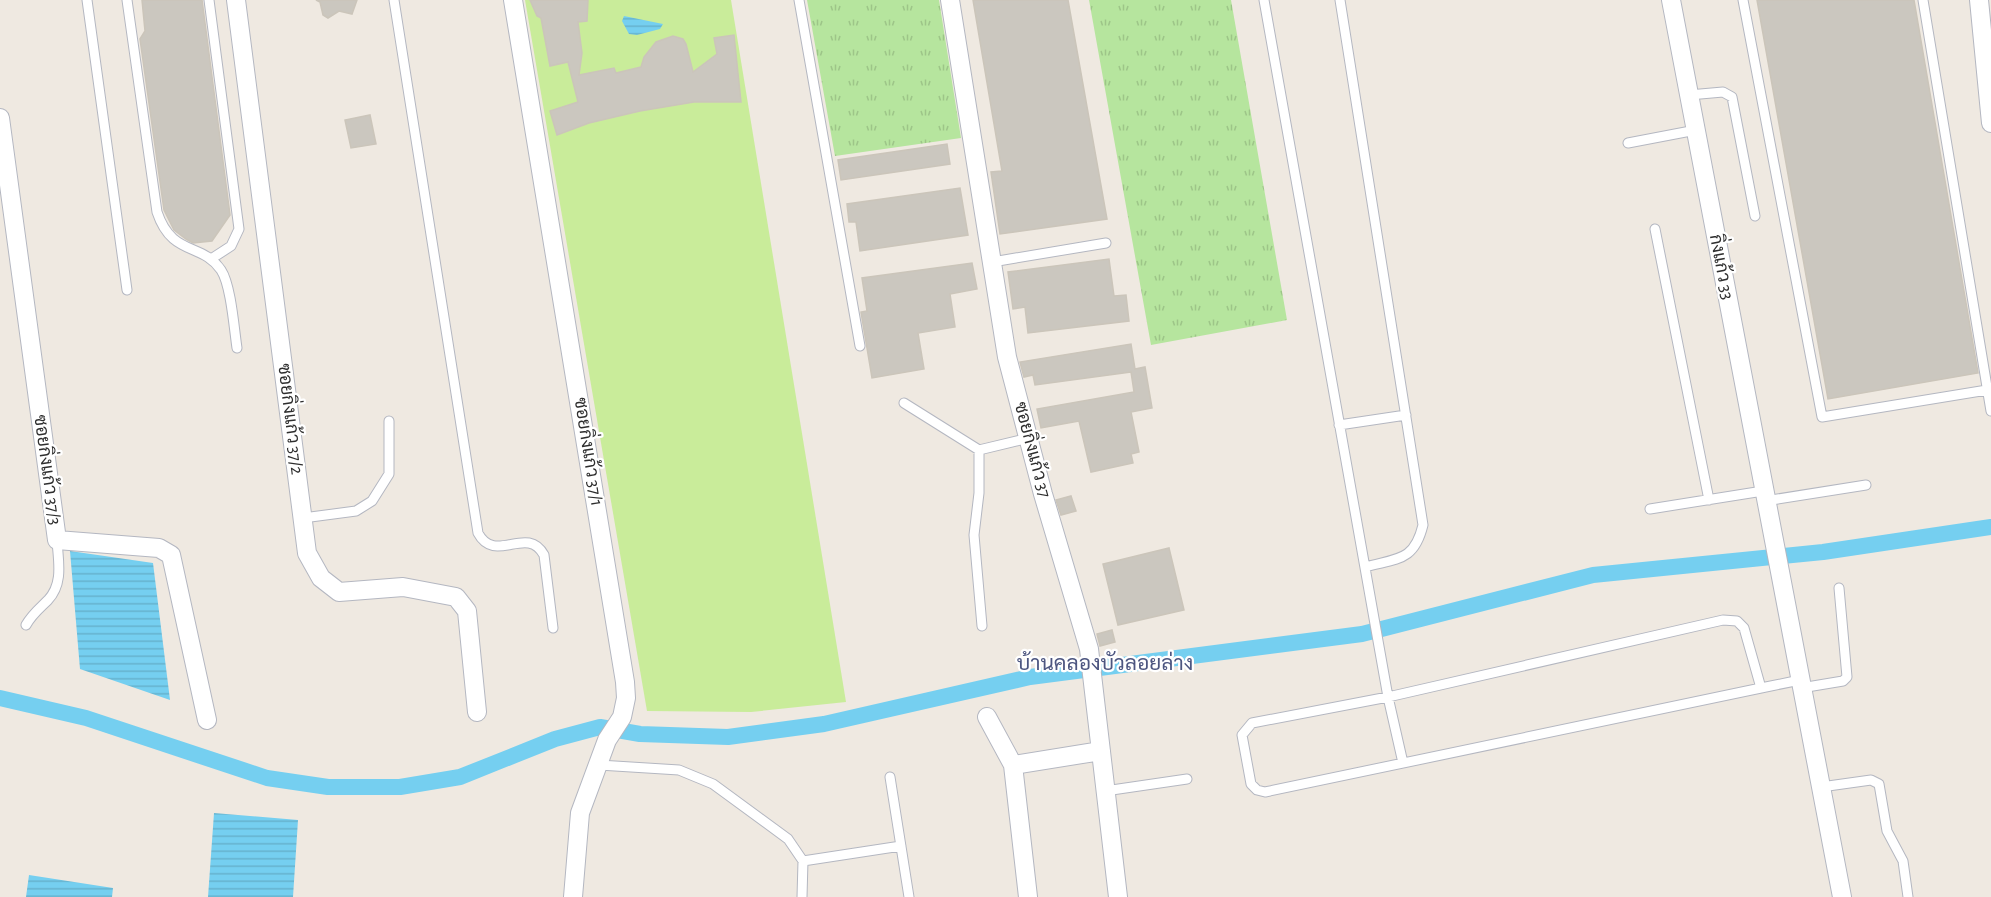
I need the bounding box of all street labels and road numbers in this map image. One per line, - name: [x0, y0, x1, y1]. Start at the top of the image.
- street label: กิ่งแก้ว 33: [1706, 231, 1743, 301]
- street label: ซอยกิ่งแก้ว 37/2: [274, 362, 313, 476]
- street label: ซอยกิ่งแก้ว 37/1: [571, 395, 613, 508]
- street label: ซอยกิ่งแก้ว 37: [1011, 398, 1060, 500]
- street label: ซอยกิ่งแก้ว 37/3: [30, 413, 71, 526]

